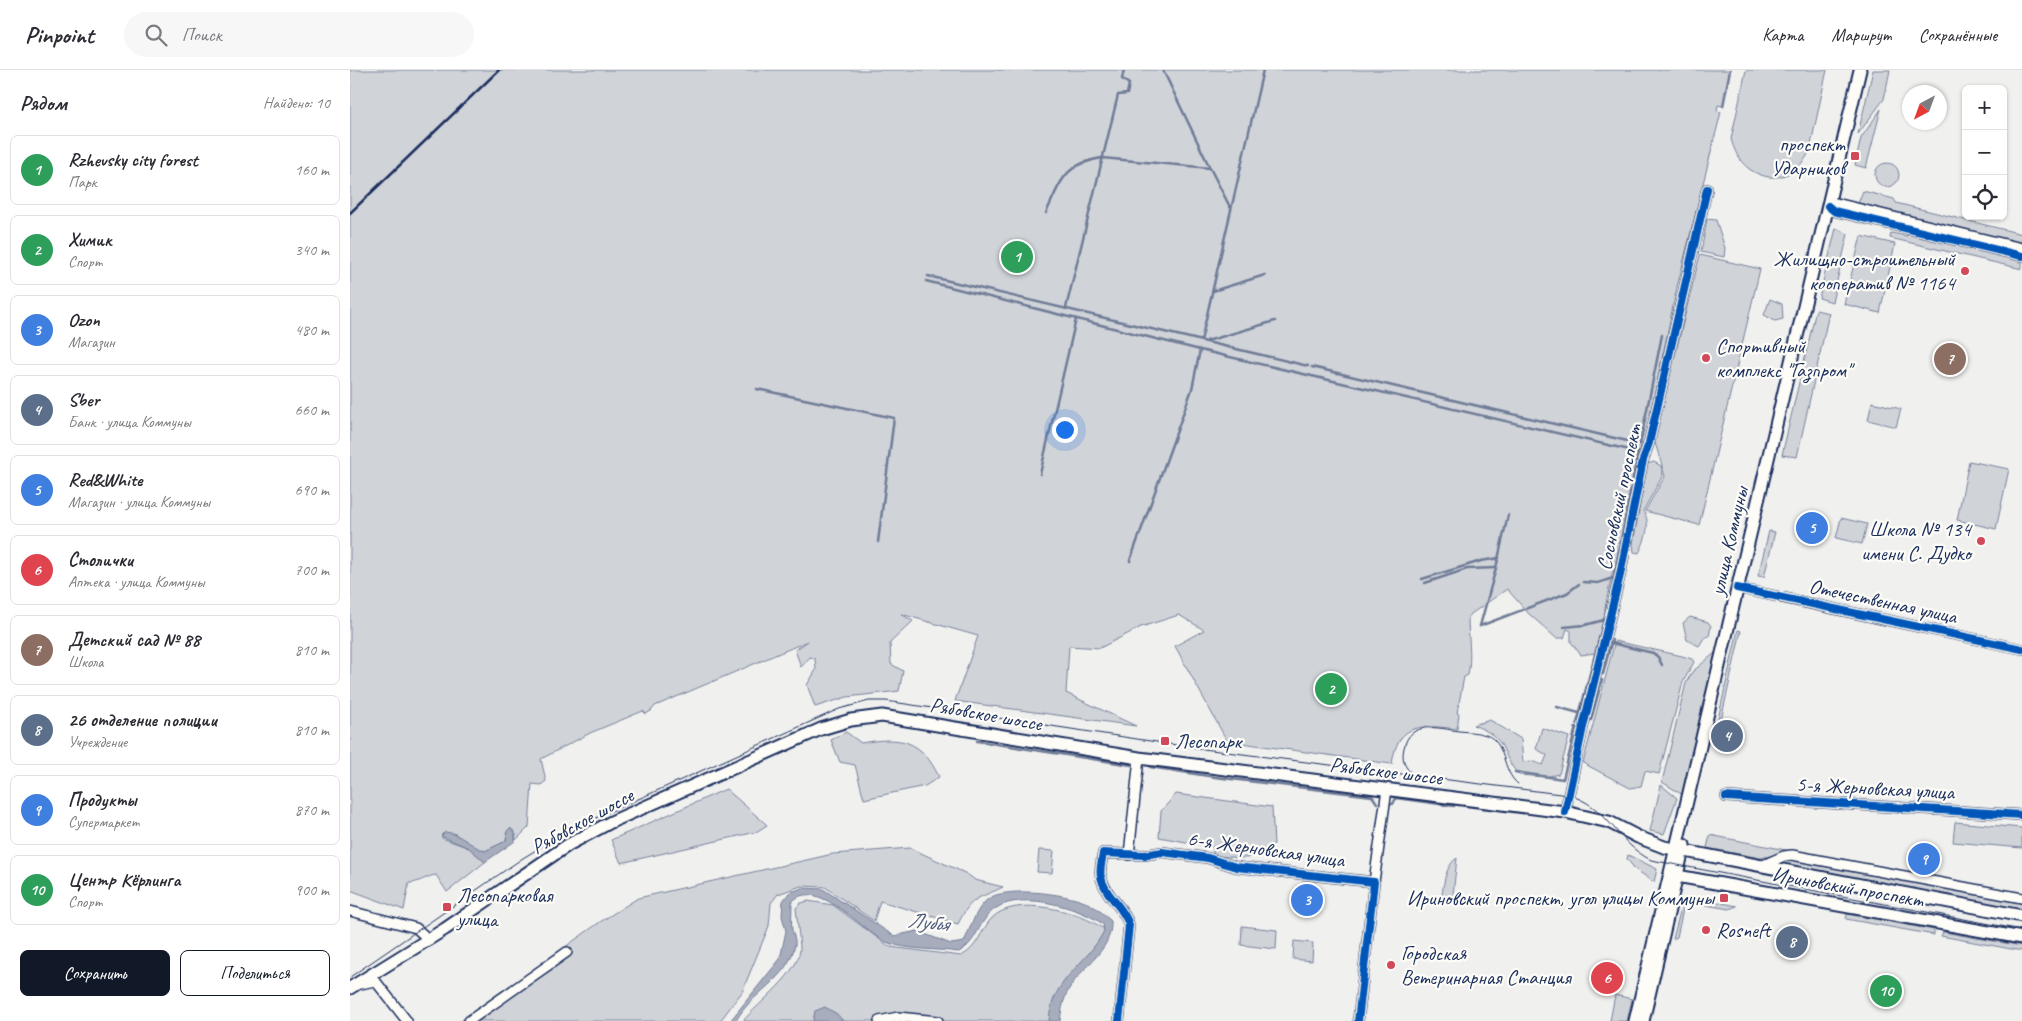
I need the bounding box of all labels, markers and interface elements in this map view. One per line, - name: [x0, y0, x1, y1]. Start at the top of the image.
- search box: [124, 12, 474, 57]
- text: Pinpoint: [25, 20, 94, 50]
- icon: search: [142, 21, 170, 49]
- text: Поиск: [182, 23, 222, 47]
- text: Карта: [1762, 24, 1803, 46]
- text: Маршрут: [1831, 24, 1891, 46]
- text: Сохранённые: [1919, 24, 1997, 46]
- north arrow: [1902, 85, 1947, 130]
- map controls: [1962, 85, 2007, 220]
- button: +: [1962, 85, 2007, 130]
- text: Рядом: [20, 90, 67, 116]
- text: Найдено: 10: [263, 93, 330, 113]
- button: −: [1962, 130, 2007, 175]
- place label: проспект Ударников: [1771, 131, 1849, 181]
- text: Rzhevsky city forest: [68, 148, 198, 172]
- marker: проспект Ударников: [1849, 150, 1861, 162]
- text: 1: [33, 160, 41, 180]
- text: 160 m: [295, 160, 329, 180]
- text: Парк: [68, 172, 97, 192]
- button: locate: [1962, 175, 2007, 220]
- text: Химик: [68, 228, 112, 252]
- pin: 1: [1001, 238, 1033, 276]
- text: 2: [33, 240, 41, 260]
- text: 340 m: [295, 240, 329, 260]
- place label: Жилищно-строительный кооператив № 1164: [1774, 246, 1958, 296]
- text: Спорт: [68, 252, 103, 272]
- marker: Жилищно-строительный кооператив № 1164: [1959, 265, 1971, 277]
- text: Ozon: [68, 308, 100, 332]
- text: 3: [33, 320, 41, 340]
- text: 480 m: [295, 320, 329, 340]
- text: Магазин: [68, 332, 115, 352]
- place label: Cпортивный комплекс "Газпром": [1716, 333, 1855, 384]
- pin: 7: [1934, 340, 1966, 378]
- marker: Cпортивный комплекс "Газпром": [1700, 352, 1712, 364]
- text: Sber: [68, 388, 99, 412]
- text: 4: [33, 400, 41, 420]
- text: 660 m: [295, 400, 329, 420]
- text: Банк · улица Коммуны: [68, 412, 191, 432]
- your location: [1052, 417, 1078, 443]
- street label: Сосновский проспект: [1591, 420, 1647, 573]
- text: Red&White: [68, 468, 142, 492]
- text: 5: [34, 480, 40, 500]
- text: 690 m: [295, 480, 329, 500]
- street label: улица Коммуны: [1703, 482, 1755, 600]
- text: Магазин · улица Коммуны: [68, 492, 210, 512]
- pin: 5: [1796, 509, 1828, 547]
- place label: Школа № 134 имени С. Дудко: [1861, 516, 1974, 566]
- marker: Школа № 134 имени С. Дудко: [1975, 535, 1987, 547]
- text: Столички: [68, 548, 133, 572]
- text: 6: [33, 560, 41, 580]
- text: 700 m: [295, 560, 329, 580]
- text: Аптека · улица Коммуны: [68, 572, 205, 592]
- street label: Отечественная улица: [1807, 573, 1961, 630]
- text: Детский сад № 88: [68, 628, 200, 652]
- text: 7: [33, 640, 41, 660]
- text: 810 m: [295, 640, 329, 660]
- text: Школа: [68, 652, 103, 672]
- pin: 2: [1315, 670, 1347, 708]
- street label: Рябовское шоссе: [928, 691, 1045, 737]
- text: 26 отделение полиции: [68, 708, 217, 732]
- pin: 4: [1711, 717, 1743, 755]
- text: 8: [33, 720, 41, 740]
- text: 810 m: [295, 720, 329, 740]
- place label: Лесопарк: [1175, 728, 1244, 754]
- text: Учреждение: [68, 732, 127, 752]
- marker: Лесопарк: [1159, 735, 1171, 747]
- street label: Рябовское шоссе: [1328, 751, 1445, 791]
- street label: 5-я Жерновская улица: [1795, 771, 1956, 805]
- street label: Рябовское шоссе: [526, 782, 639, 860]
- text: Продукты: [68, 788, 137, 812]
- text: 9: [33, 800, 41, 820]
- text: 870 m: [295, 800, 329, 820]
- text: Супермаркет: [68, 812, 139, 832]
- street label: 6-я Жерновская улица: [1186, 825, 1348, 873]
- pin: 9: [1908, 840, 1940, 878]
- street label: Ириновский проспект: [1770, 861, 1927, 913]
- text: Центр Кёрлинга: [68, 868, 181, 892]
- text: 10: [30, 880, 44, 900]
- text: 900 m: [295, 880, 329, 900]
- pin: 3: [1291, 881, 1323, 919]
- place label: Лесопарковая улица: [455, 882, 554, 932]
- place label: Ириновский проспект, угол улицы Коммуны: [1407, 885, 1716, 911]
- text: Спорт: [68, 892, 103, 912]
- marker: Ириновский проспект, угол улицы Коммуны: [1718, 892, 1730, 904]
- marker: Лесопарковая улица: [441, 901, 453, 913]
- water label: Лубья: [906, 906, 954, 938]
- place label: Rosneft: [1716, 917, 1772, 943]
- pin: 8: [1776, 923, 1808, 961]
- marker: Rosneft: [1700, 924, 1712, 936]
- place label: Городская Ветеринарная Станция: [1401, 940, 1572, 990]
- button: Сохранить: [20, 950, 170, 996]
- button: Поделиться: [180, 950, 330, 996]
- marker: Городская Ветеринарная Станция: [1385, 959, 1397, 971]
- pin: 6: [1591, 959, 1623, 997]
- pin: 10: [1870, 972, 1902, 1010]

